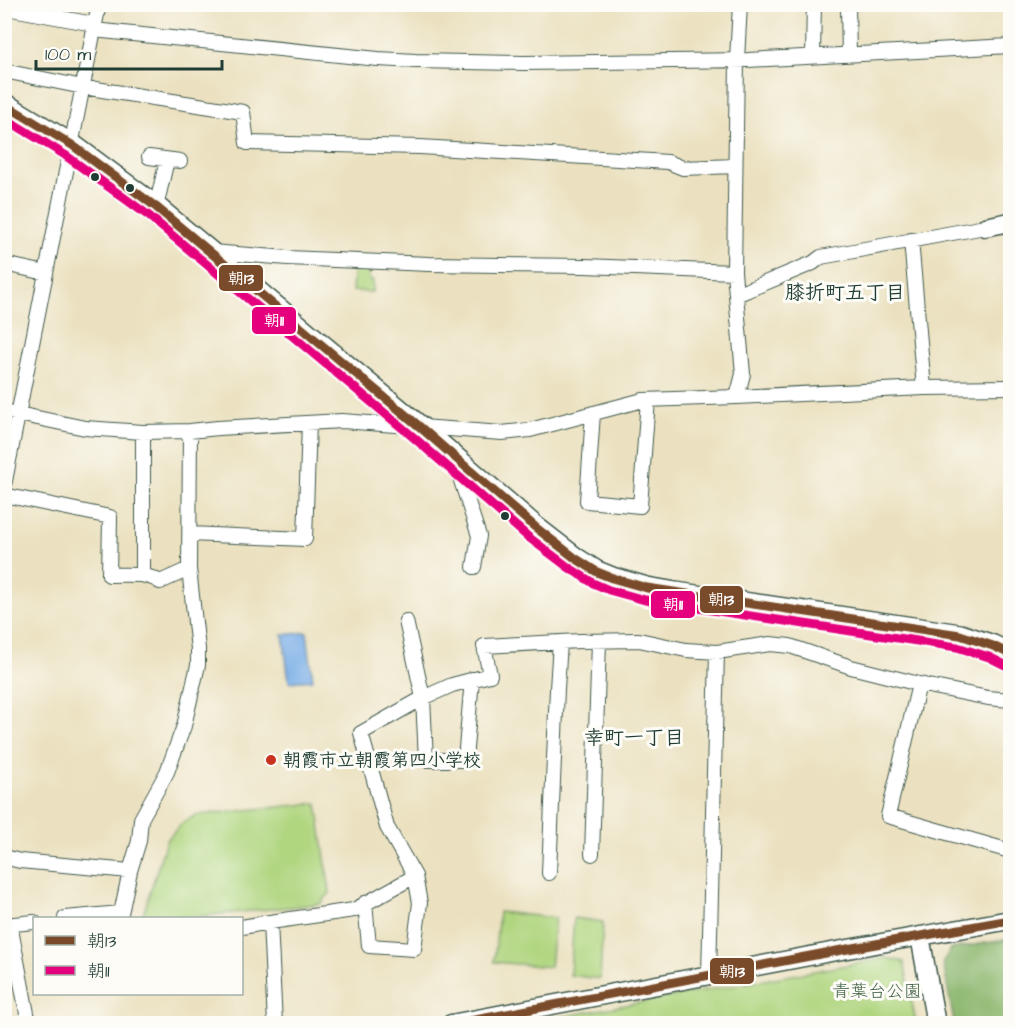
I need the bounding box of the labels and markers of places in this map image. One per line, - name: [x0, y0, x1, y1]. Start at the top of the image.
- unlabelled marker: [89, 171, 101, 183]
- unlabelled marker: [124, 182, 136, 194]
- unlabelled marker: [499, 510, 511, 522]
- place label: 朝霞市立朝霞第四小学校: [283, 748, 481, 773]
- marker: 朝霞市立朝霞第四小学校: [264, 753, 278, 767]

